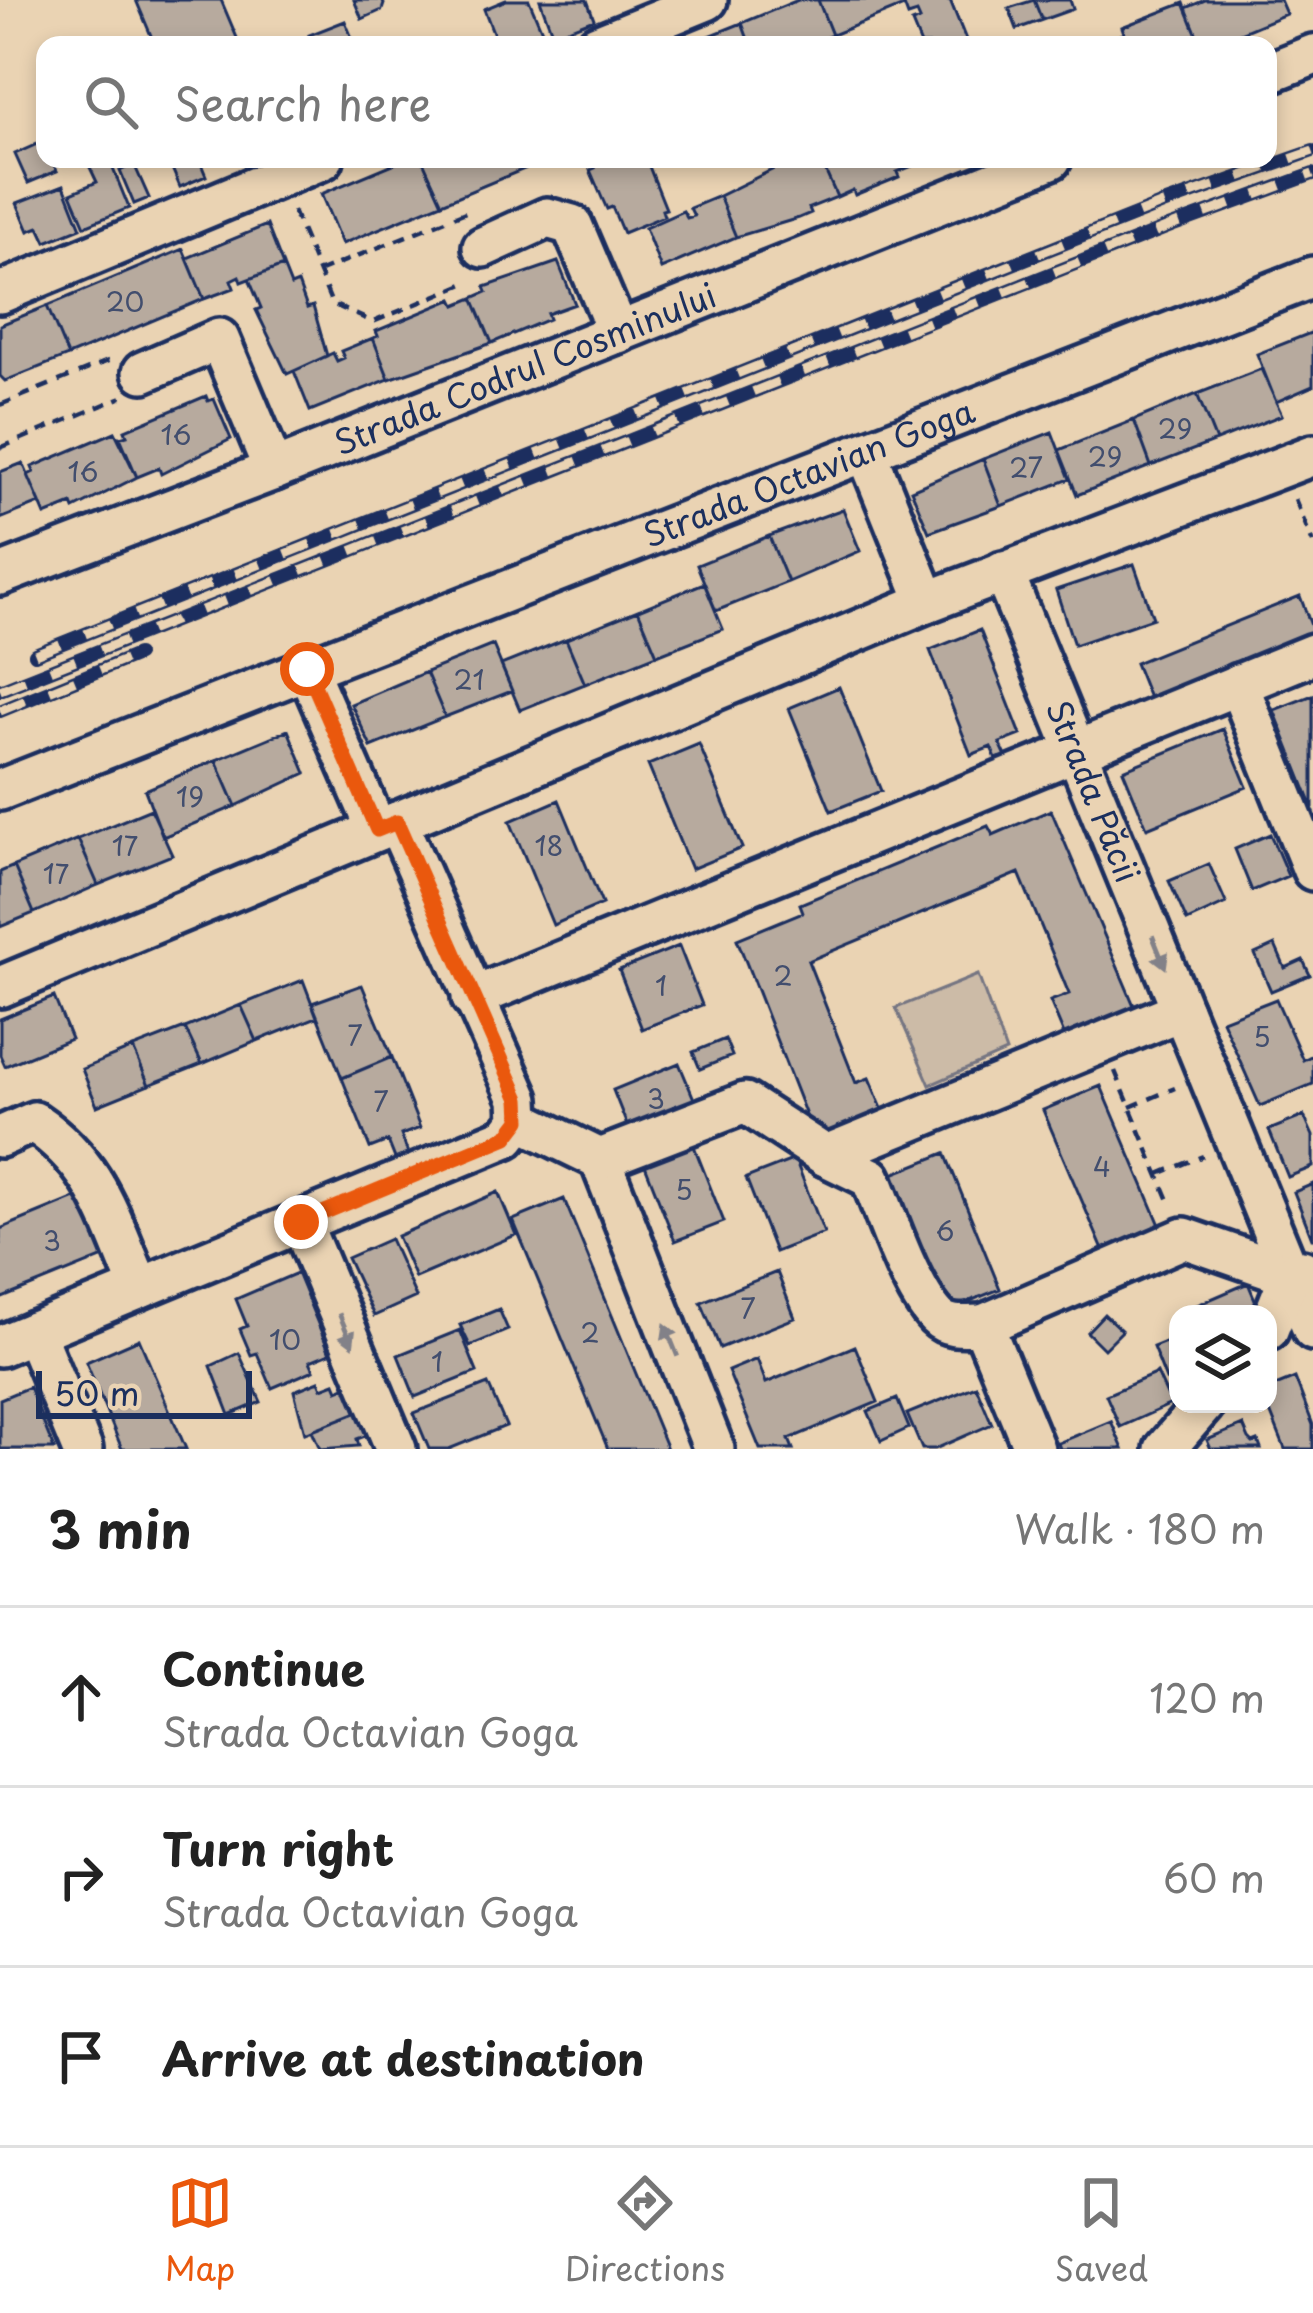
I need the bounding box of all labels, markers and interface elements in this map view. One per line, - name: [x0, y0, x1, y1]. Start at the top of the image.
- search box: [36, 36, 1277, 168]
- text: Search here: [174, 68, 431, 136]
- icon: search: [78, 69, 144, 135]
- street label: Strada Codrul Cosminului: [326, 269, 723, 467]
- house number: 20: [106, 280, 144, 321]
- street label: Strada Octavian Goga: [635, 384, 981, 559]
- house number: 29: [1158, 407, 1192, 448]
- house number: 16: [160, 413, 192, 454]
- house number: 29: [1088, 435, 1122, 476]
- house number: 27: [1009, 446, 1043, 487]
- house number: 16: [67, 450, 99, 491]
- route start: [280, 642, 334, 696]
- house number: 21: [453, 658, 485, 699]
- street label: Strada Păcii: [1035, 692, 1154, 889]
- house number: 19: [176, 775, 204, 816]
- house number: 17: [112, 824, 138, 865]
- house number: 18: [535, 824, 564, 865]
- house number: 17: [43, 852, 69, 893]
- one-way arrow: [1150, 935, 1169, 971]
- house number: 2: [773, 954, 793, 995]
- house number: 1: [655, 964, 667, 1005]
- house number: 7: [347, 1014, 363, 1055]
- house number: 5: [1253, 1015, 1271, 1056]
- house number: 3: [647, 1077, 665, 1118]
- house number: 7: [373, 1080, 389, 1121]
- house number: 4: [1093, 1145, 1111, 1186]
- house number: 5: [675, 1168, 693, 1209]
- route end: [274, 1195, 328, 1249]
- house number: 6: [936, 1209, 954, 1250]
- house number: 3: [43, 1219, 61, 1260]
- house number: 7: [740, 1287, 756, 1328]
- map controls: [1169, 1305, 1277, 1413]
- button: layers: [1169, 1305, 1277, 1413]
- house number: 2: [580, 1311, 600, 1352]
- one-way arrow: [337, 1312, 356, 1348]
- house number: 10: [269, 1318, 301, 1359]
- one-way arrow: [661, 1322, 680, 1358]
- house number: 1: [431, 1340, 443, 1381]
- scale bar: [36, 1365, 252, 1418]
- text: 50 m: [54, 1367, 140, 1417]
- text: 3 min: [48, 1489, 192, 1566]
- text: Walk · 180 m: [1015, 1498, 1265, 1557]
- text: Continue: [162, 1633, 365, 1701]
- icon: ahead: [48, 1664, 114, 1730]
- text: 120 m: [1149, 1667, 1265, 1726]
- text: Strada Octavian Goga: [162, 1701, 578, 1760]
- text: Turn right: [162, 1813, 394, 1881]
- icon: right: [48, 1844, 114, 1910]
- text: 60 m: [1163, 1847, 1265, 1906]
- text: Strada Octavian Goga: [162, 1881, 578, 1940]
- text: Arrive at destination: [162, 2023, 645, 2091]
- icon: arrive: [48, 2024, 114, 2090]
- tab: Map: [165, 2170, 235, 2292]
- tab: Directions: [565, 2170, 725, 2292]
- tab: Saved: [1055, 2170, 1148, 2292]

